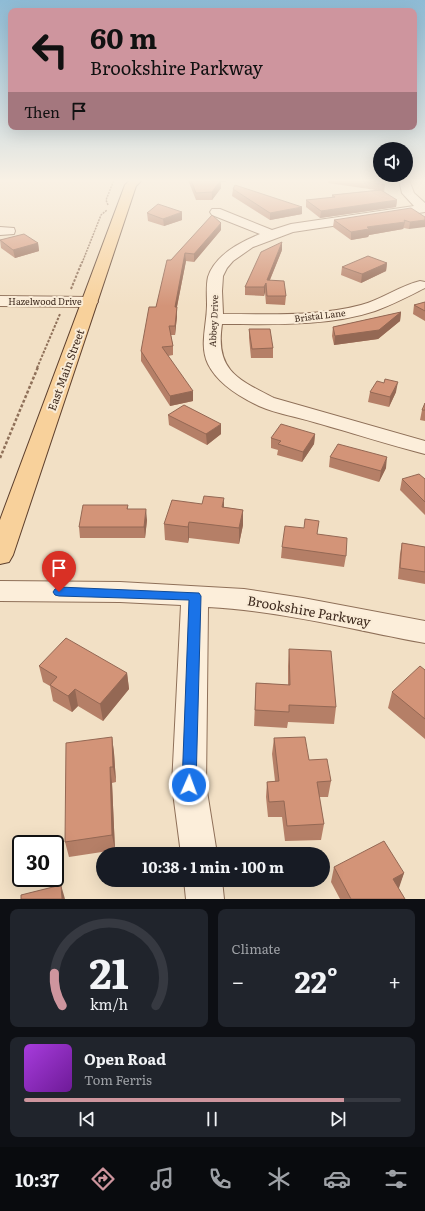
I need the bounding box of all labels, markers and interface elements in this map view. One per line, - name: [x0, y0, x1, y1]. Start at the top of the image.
- text: 60 m: [90, 16, 157, 58]
- icon: left: [24, 24, 76, 76]
- text: Brookshire Parkway: [90, 54, 263, 81]
- text: Then: [24, 100, 60, 123]
- icon: arrive: [68, 100, 90, 122]
- map controls: [373, 142, 413, 182]
- button: sound: [373, 142, 413, 182]
- street label: Hazelwood Drive: [8, 294, 82, 308]
- street label: Abbey Drive: [205, 294, 221, 347]
- street label: Bristal Lane: [293, 305, 347, 325]
- street label: East Main Street: [43, 326, 87, 413]
- pin: [42, 551, 76, 592]
- icon: arrive: [48, 557, 70, 579]
- street label: Brookshire Parkway: [246, 590, 373, 631]
- position arrow: [168, 764, 210, 806]
- speed limit sign: 30: [12, 835, 64, 887]
- text: 10:38 · 1 min · 100 m: [142, 855, 284, 878]
- text: Climate: [232, 939, 280, 958]
- text: 21: [89, 940, 129, 1002]
- text: 22°: [295, 958, 338, 1002]
- text: −: [232, 964, 244, 997]
- text: +: [388, 964, 401, 997]
- text: km/h: [90, 993, 128, 1014]
- text: Open Road: [84, 1047, 166, 1070]
- text: Tom Ferris: [84, 1070, 152, 1089]
- icon: previous: [76, 1108, 98, 1130]
- icon: pause: [201, 1108, 223, 1130]
- icon: next: [327, 1108, 349, 1130]
- icon: directions: [89, 1165, 117, 1193]
- icon: music: [148, 1165, 176, 1193]
- icon: phone: [206, 1165, 234, 1193]
- icon: climate: [265, 1165, 293, 1193]
- icon: car: [323, 1165, 351, 1193]
- icon: filters: [382, 1165, 410, 1193]
- text: 10:37: [15, 1166, 59, 1193]

